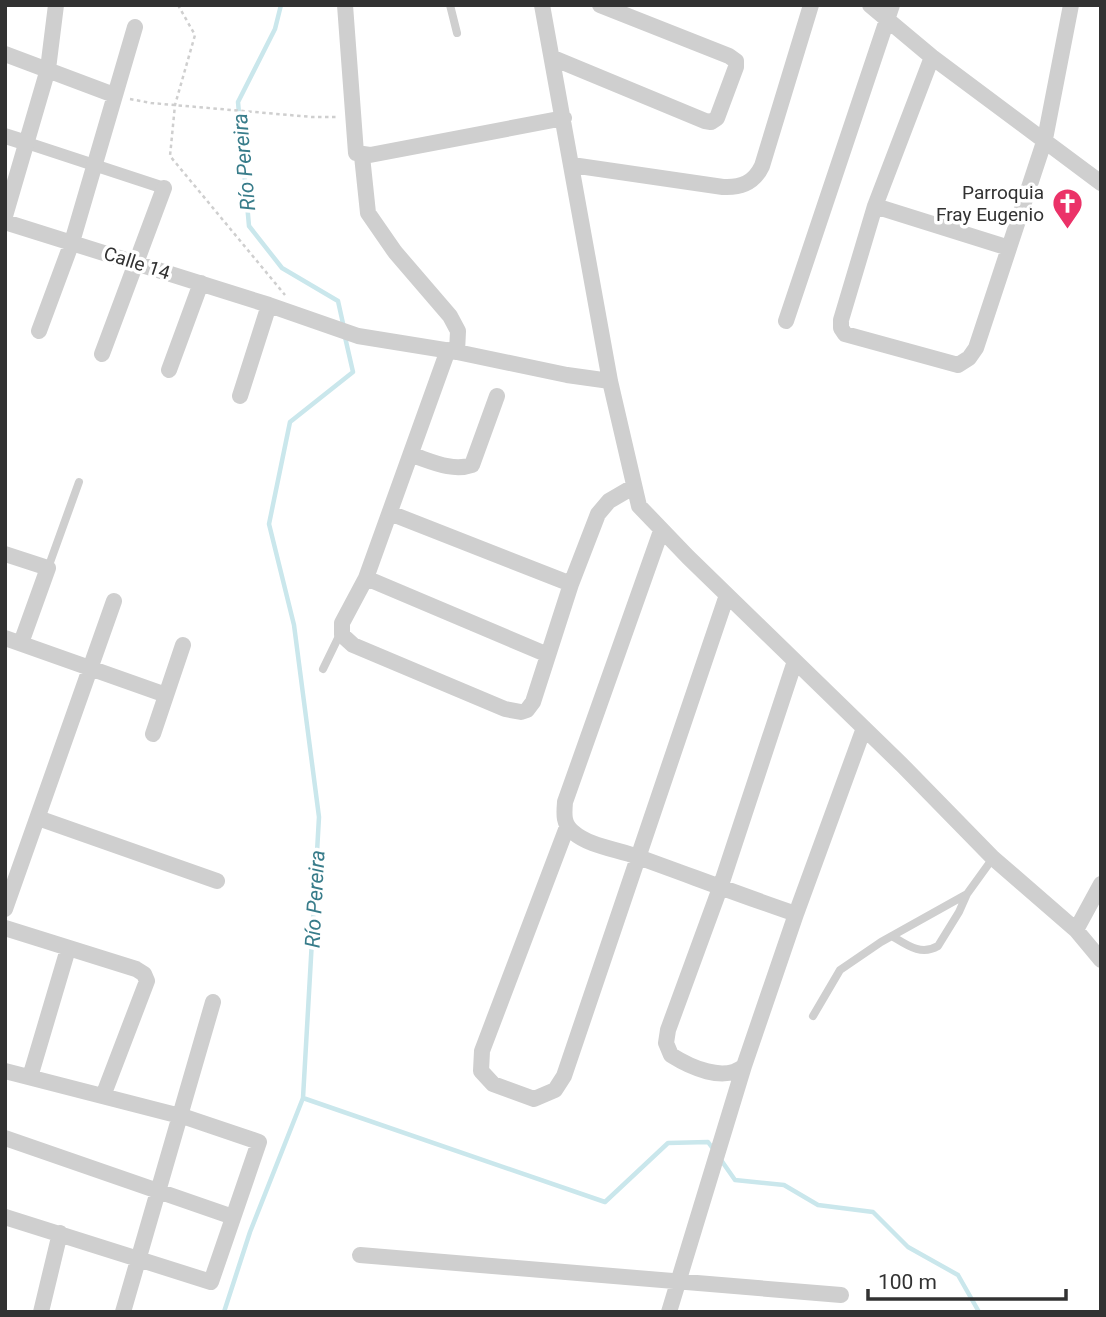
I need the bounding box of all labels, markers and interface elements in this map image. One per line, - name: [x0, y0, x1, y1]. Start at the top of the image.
- water label: Río Pereira: [228, 112, 260, 212]
- place label: Parroquia Fray Eugenio: [936, 181, 1044, 226]
- church icon: Parroquia Fray Eugenio: [1050, 186, 1084, 230]
- street label: Calle 14: [101, 242, 173, 285]
- water label: Río Pereira: [300, 849, 330, 949]
- scale bar: [868, 1258, 1066, 1302]
- text: 100 m: [878, 1270, 937, 1294]

